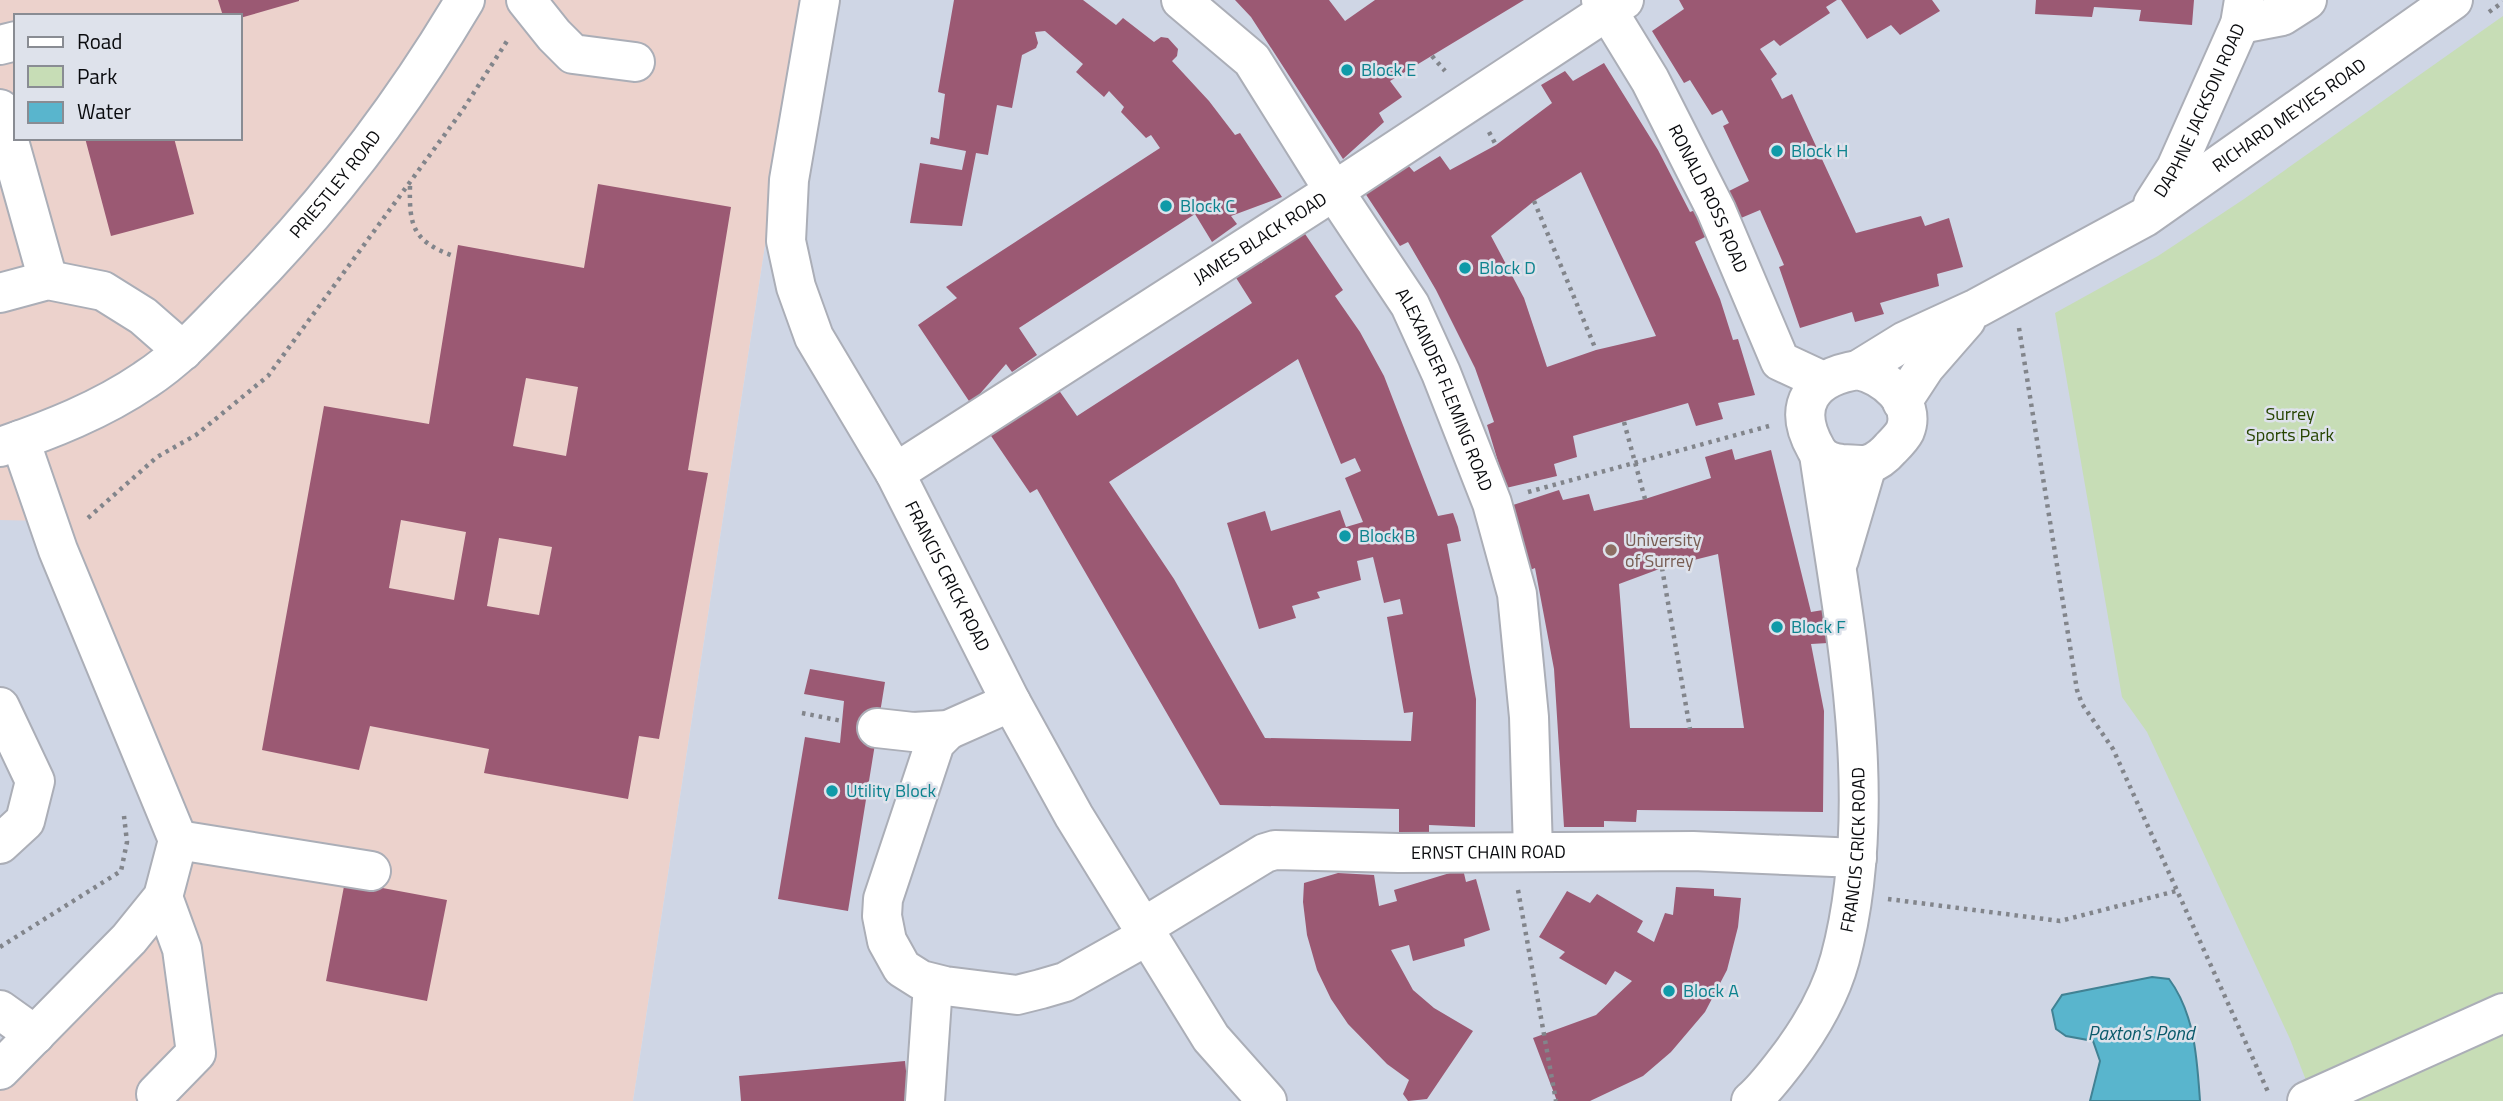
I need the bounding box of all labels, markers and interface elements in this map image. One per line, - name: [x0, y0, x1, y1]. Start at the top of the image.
- legend: [14, 14, 242, 140]
- street label: DAPHNE JACKSON ROAD: [2147, 19, 2252, 202]
- text: Road: [77, 25, 122, 57]
- street label: RICHARD MEYJES ROAD: [2206, 51, 2372, 179]
- place label: Block E: [1361, 56, 1416, 83]
- text: Park: [77, 60, 117, 92]
- marker: Block E: [1339, 62, 1355, 78]
- text: Water: [77, 95, 131, 127]
- street label: RONALD ROSS ROAD: [1662, 119, 1755, 277]
- street label: PRIESTLEY ROAD: [283, 124, 387, 244]
- place label: Block H: [1791, 137, 1848, 164]
- marker: Block H: [1769, 143, 1785, 159]
- street label: JAMES BLACK ROAD: [1188, 185, 1332, 291]
- place label: Block C: [1180, 192, 1235, 219]
- marker: Block C: [1158, 198, 1174, 214]
- place label: Block D: [1479, 254, 1536, 281]
- marker: Block D: [1457, 260, 1473, 276]
- street label: ALEXANDER FLEMING ROAD: [1389, 282, 1500, 495]
- park label: Surrey Sports Park: [2246, 400, 2334, 448]
- street label: FRANCIS CRICK ROAD: [898, 496, 997, 656]
- place label: Block B: [1359, 522, 1415, 549]
- place label: University of Surrey: [1625, 526, 1702, 574]
- marker: Block B: [1337, 528, 1353, 544]
- marker: University of Surrey: [1603, 542, 1619, 558]
- place label: Block F: [1791, 613, 1846, 640]
- marker: Block F: [1769, 619, 1785, 635]
- street label: FRANCIS CRICK ROAD: [1833, 767, 1872, 935]
- place label: Utility Block: [846, 777, 937, 804]
- marker: Utility Block: [824, 783, 840, 799]
- street label: ERNST CHAIN ROAD: [1411, 838, 1566, 866]
- place label: Block A: [1683, 977, 1739, 1004]
- marker: Block A: [1661, 983, 1677, 999]
- water label: Paxton's Pond: [2088, 1018, 2197, 1047]

